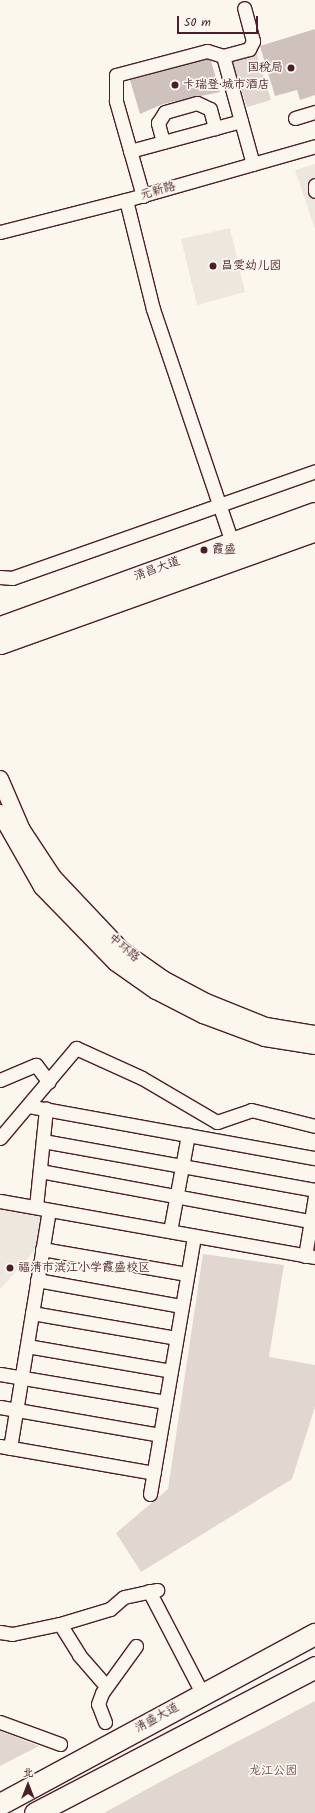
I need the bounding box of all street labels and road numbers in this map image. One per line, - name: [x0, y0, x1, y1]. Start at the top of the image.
- street label: 元新路: [139, 179, 177, 203]
- street label: 清昌大道: [132, 554, 182, 584]
- street label: 中环路: [106, 931, 142, 965]
- street label: 清盛大道: [133, 1700, 181, 1736]

